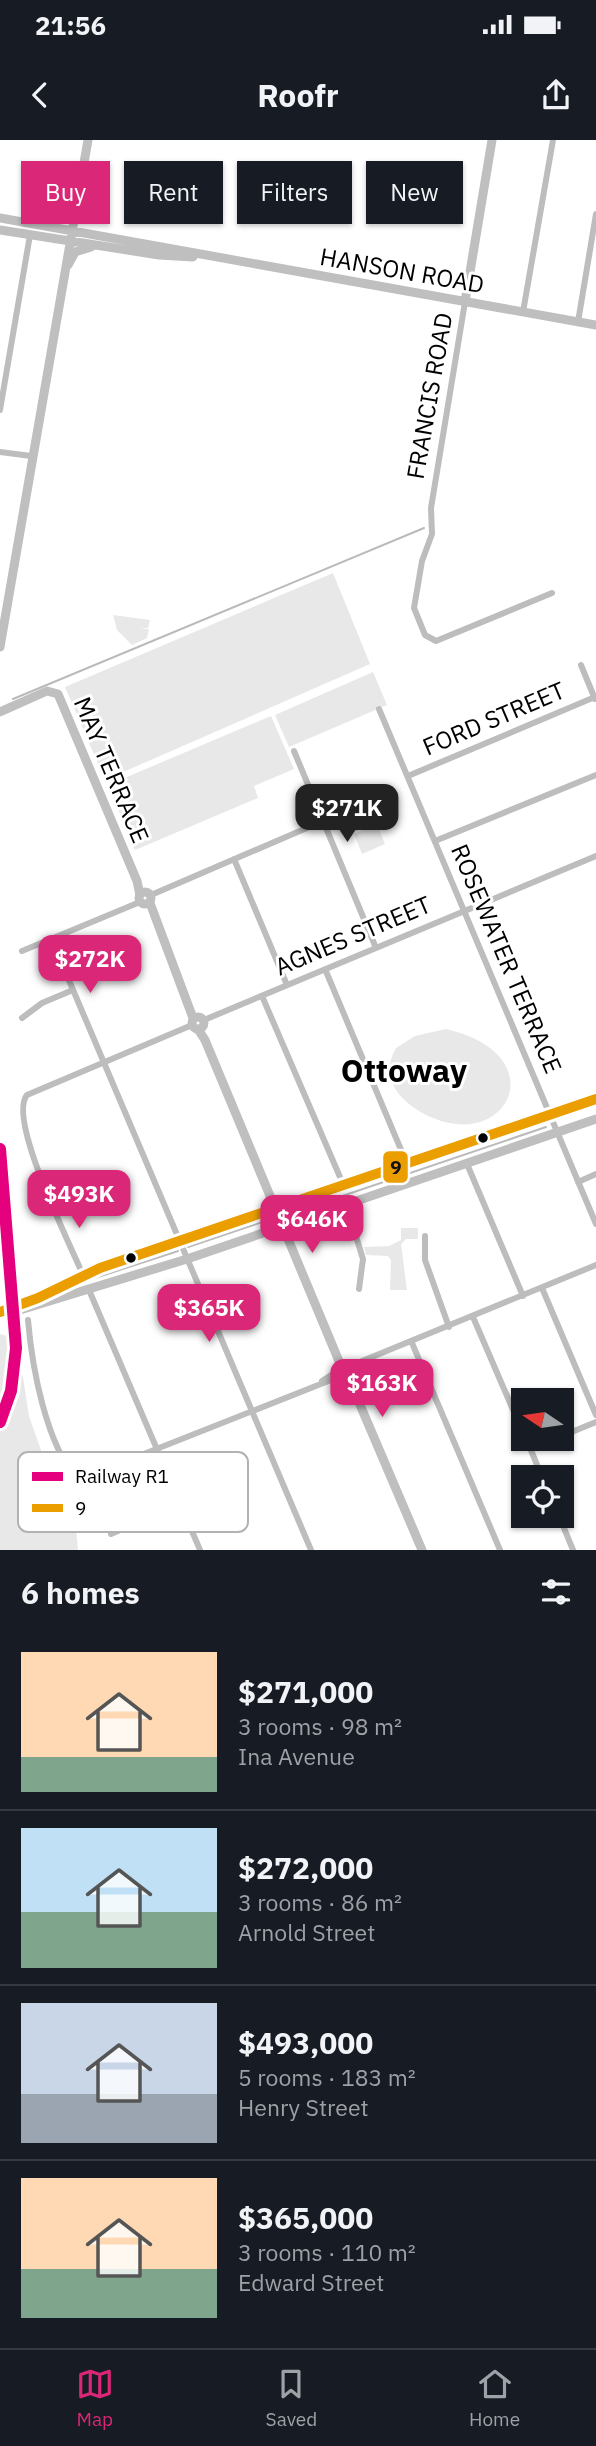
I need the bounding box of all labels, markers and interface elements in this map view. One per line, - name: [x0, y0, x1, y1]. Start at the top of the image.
- text: 21:56: [35, 8, 106, 42]
- text: Roofr: [257, 74, 339, 116]
- icon: back: [21, 76, 59, 114]
- icon: share: [537, 76, 575, 114]
- chip: Buy: [21, 161, 110, 224]
- chip: Rent: [124, 161, 223, 224]
- chip: Filters: [237, 161, 352, 224]
- chip: New: [366, 161, 463, 224]
- street label: HANSON ROAD: [318, 240, 487, 300]
- street label: FRANCIS ROAD: [399, 310, 459, 482]
- street label: FORD STREET: [418, 674, 570, 762]
- street label: MAY TERRACE: [67, 692, 157, 848]
- pin: $271K: [298, 784, 396, 844]
- text: $271K: [311, 792, 383, 822]
- street label: ROSEWATER TERRACE: [444, 839, 570, 1078]
- street label: AGNES STREET: [270, 888, 436, 982]
- pin: $272K: [41, 936, 139, 995]
- text: $272K: [54, 943, 126, 973]
- district label: Ottoway: [341, 1049, 467, 1091]
- unlabelled marker: [476, 1131, 490, 1145]
- line badge: 9: [382, 1150, 409, 1184]
- text: 9: [390, 1155, 402, 1179]
- pin: $493K: [30, 1170, 128, 1230]
- text: $493K: [43, 1178, 115, 1208]
- pin: $646K: [263, 1196, 361, 1255]
- text: $646K: [276, 1203, 348, 1233]
- unlabelled marker: [124, 1251, 138, 1265]
- pin: $365K: [160, 1284, 258, 1344]
- text: $365K: [173, 1292, 245, 1322]
- pin: $163K: [333, 1360, 431, 1419]
- text: $163K: [346, 1367, 418, 1397]
- north arrow: [511, 1388, 574, 1451]
- map controls: [511, 1388, 574, 1528]
- legend: [18, 1452, 248, 1532]
- text: Railway R1: [75, 1464, 169, 1488]
- button: locate: [511, 1465, 574, 1528]
- text: 9: [75, 1496, 86, 1520]
- text: 6 homes: [21, 1573, 140, 1612]
- icon: filters: [537, 1573, 575, 1611]
- text: $271,000: [238, 1672, 373, 1711]
- icon: home: [77, 1680, 161, 1764]
- text: 3 rooms · 98 m²: [238, 1711, 402, 1741]
- text: Ina Avenue: [238, 1741, 355, 1771]
- text: $272,000: [238, 1848, 373, 1887]
- icon: home: [77, 1856, 161, 1940]
- text: 3 rooms · 86 m²: [238, 1887, 402, 1917]
- text: Arnold Street: [238, 1917, 375, 1947]
- text: $493,000: [238, 2023, 373, 2062]
- icon: home: [77, 2031, 161, 2115]
- text: 5 rooms · 183 m²: [238, 2062, 416, 2092]
- text: Henry Street: [238, 2092, 369, 2122]
- text: $365,000: [238, 2198, 373, 2237]
- icon: home: [77, 2206, 161, 2290]
- text: 3 rooms · 110 m²: [238, 2237, 416, 2267]
- text: Edward Street: [238, 2267, 384, 2297]
- tab: Map: [76, 2365, 114, 2431]
- tab: Saved: [266, 2365, 317, 2431]
- tab: Home: [469, 2365, 520, 2431]

